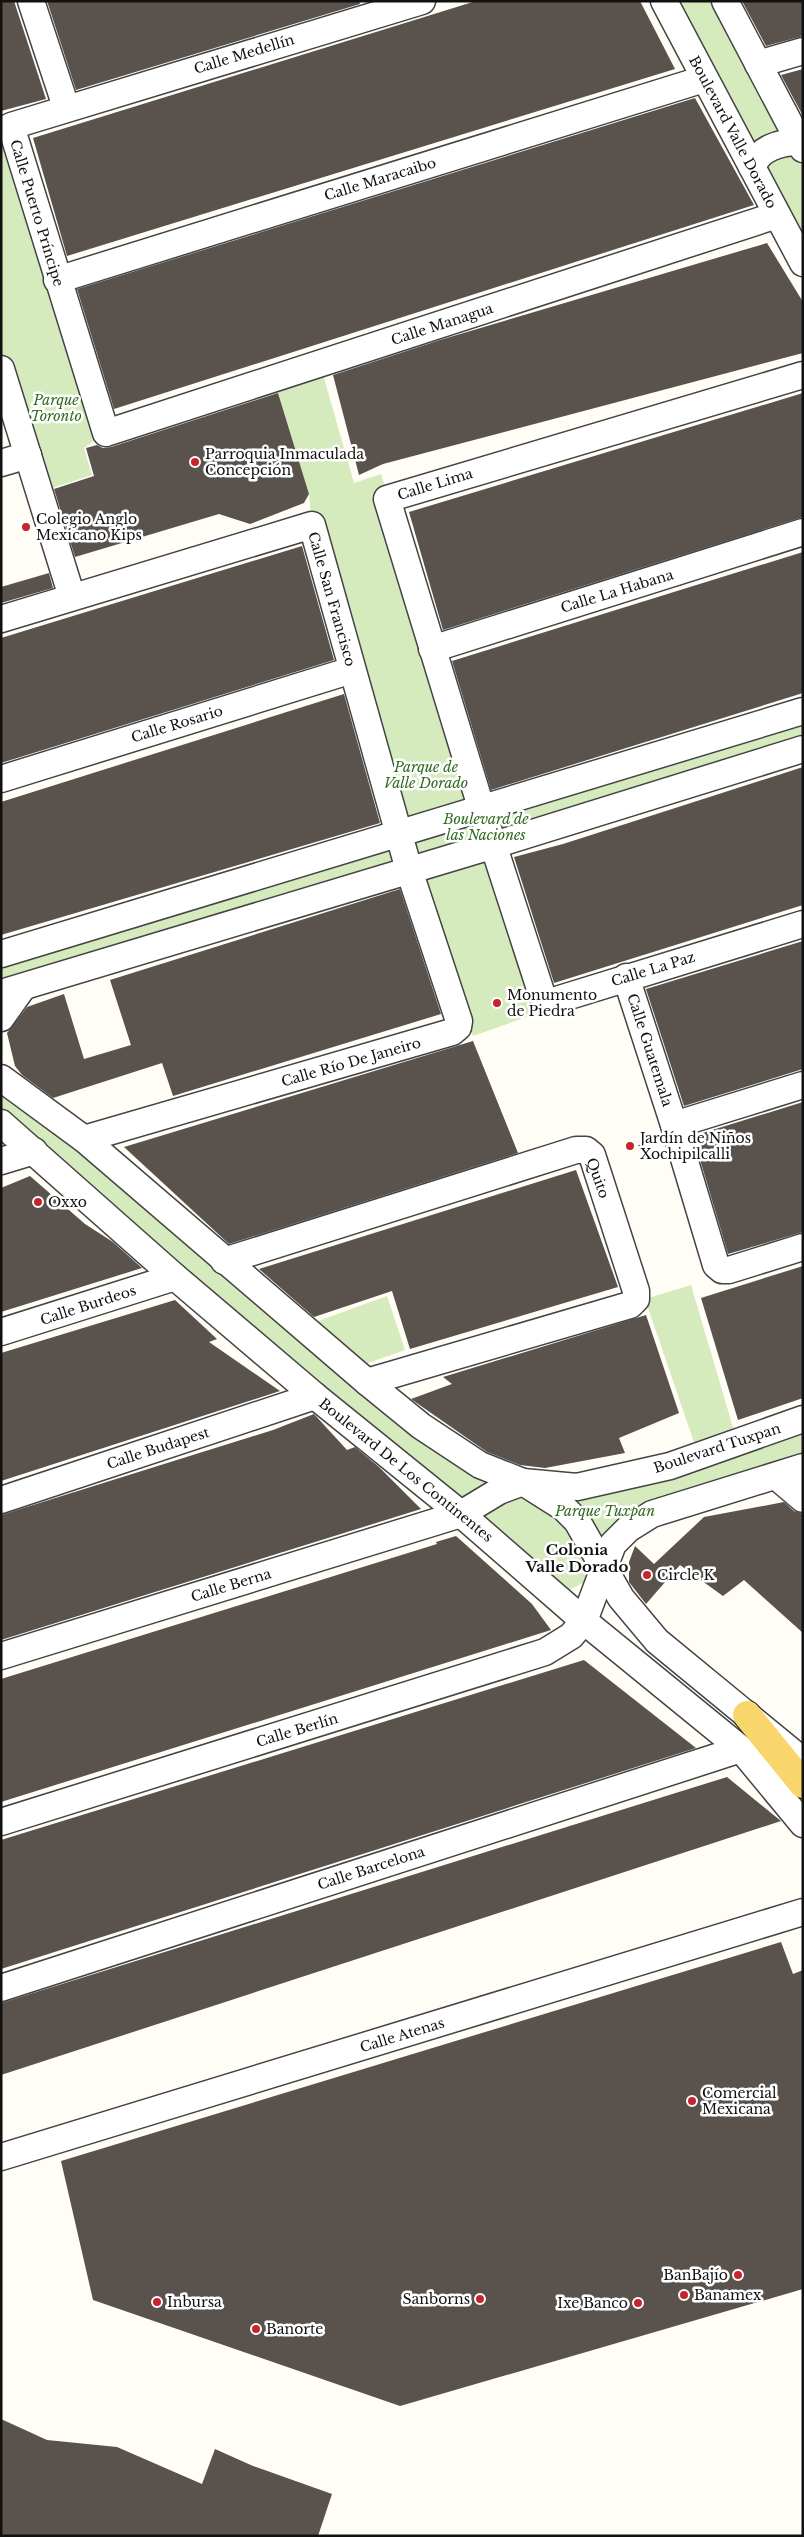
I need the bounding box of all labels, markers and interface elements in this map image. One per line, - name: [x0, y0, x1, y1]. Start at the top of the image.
- street label: Calle Medellín: [192, 30, 297, 78]
- street label: Boulevard Valle Dorado: [685, 53, 781, 211]
- street label: Calle Puerto Príncipe: [6, 137, 68, 289]
- street label: Calle Maracaibo: [322, 153, 438, 205]
- street label: Calle Managua: [389, 299, 495, 349]
- park label: Parque Toronto: [30, 391, 82, 425]
- place label: Parroquia Inmaculada Concepción: [205, 445, 364, 479]
- marker: Parroquia Inmaculada Concepción: [189, 456, 201, 468]
- street label: Calle Lima: [395, 464, 475, 504]
- place label: Colegio Anglo Mexicano Kips: [36, 510, 142, 544]
- marker: Colegio Anglo Mexicano Kips: [20, 521, 32, 533]
- street label: Calle San Francisco: [304, 530, 360, 668]
- street label: Calle La Habana: [558, 565, 676, 617]
- street label: Calle Rosario: [129, 702, 225, 746]
- park label: Parque de Valle Dorado: [384, 758, 468, 792]
- park label: Boulevard de las Naciones: [442, 810, 529, 844]
- street label: Calle La Paz: [609, 948, 697, 990]
- place label: Monumento de Piedra: [507, 986, 597, 1020]
- street label: Calle Guatemala: [623, 991, 677, 1109]
- marker: Monumento de Piedra: [491, 997, 503, 1009]
- street label: Calle Río De Janeiro: [279, 1033, 423, 1091]
- place label: Jardín de Niños Xochipilcalli: [638, 1129, 751, 1163]
- marker: Jardín de Niños Xochipilcalli: [624, 1140, 636, 1152]
- street label: Quito: [582, 1155, 614, 1201]
- place label: Oxxo: [48, 1193, 87, 1211]
- marker: Oxxo: [32, 1196, 44, 1208]
- street label: Calle Burdeos: [38, 1281, 138, 1329]
- street label: Boulevard De Los Continentes: [315, 1394, 497, 1546]
- street label: Boulevard Tuxpan: [651, 1419, 783, 1477]
- street label: Calle Budapest: [105, 1423, 212, 1473]
- park label: Parque Tuxpan: [554, 1502, 655, 1520]
- district label: Colonia Valle Dorado: [525, 1540, 628, 1576]
- street label: Calle Berna: [189, 1564, 274, 1606]
- place label: Circle K: [657, 1566, 716, 1584]
- marker: Circle K: [641, 1569, 653, 1581]
- street label: Calle Berlín: [254, 1709, 340, 1751]
- street label: Calle Barcelona: [315, 1842, 427, 1894]
- street label: Calle Atenas: [358, 2014, 446, 2056]
- place label: Comercial Mexicana: [702, 2084, 777, 2118]
- marker: Comercial Mexicana: [686, 2095, 698, 2107]
- place label: BanBajío: [663, 2266, 728, 2284]
- marker: BanBajío: [732, 2269, 744, 2281]
- place label: Banamex: [694, 2286, 762, 2304]
- marker: Banamex: [678, 2289, 690, 2301]
- place label: Sanborns: [403, 2290, 470, 2308]
- place label: Inbursa: [167, 2293, 222, 2311]
- marker: Sanborns: [474, 2293, 486, 2305]
- place label: Ixe Banco: [557, 2294, 628, 2312]
- marker: Inbursa: [151, 2296, 163, 2308]
- marker: Ixe Banco: [632, 2297, 644, 2309]
- place label: Banorte: [266, 2320, 323, 2338]
- marker: Banorte: [250, 2323, 262, 2335]

